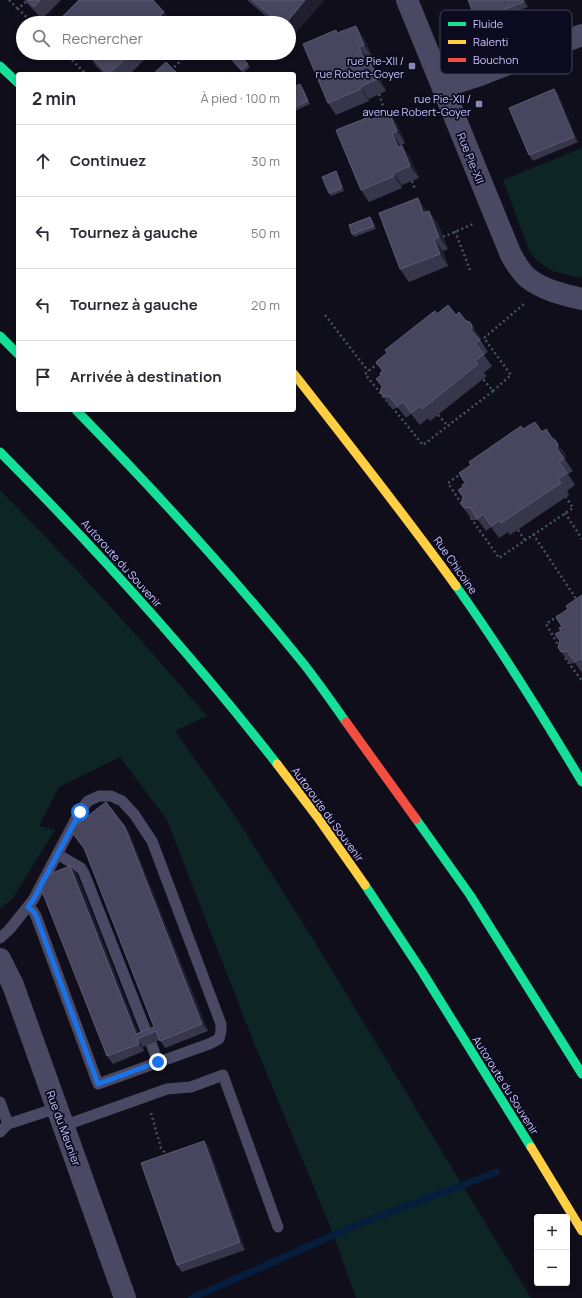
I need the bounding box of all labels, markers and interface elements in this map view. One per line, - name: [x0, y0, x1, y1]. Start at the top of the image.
- legend: [440, 10, 572, 74]
- search box: [16, 16, 296, 60]
- text: Fluide: [473, 16, 504, 31]
- icon: search: [30, 27, 52, 49]
- text: Rechercher: [62, 28, 143, 49]
- text: Ralenti: [473, 34, 508, 49]
- text: Bouchon: [473, 52, 518, 67]
- place label: rue Pie-XII / rue Robert-Goyer: [315, 53, 404, 81]
- marker: rue Pie-XII / rue Robert-Goyer: [407, 61, 417, 71]
- text: 2 min: [32, 87, 76, 110]
- text: À pied · 100 m: [200, 89, 280, 107]
- place label: rue Pie-XII / avenue Robert-Goyer: [362, 91, 471, 119]
- marker: rue Pie-XII / avenue Robert-Goyer: [474, 99, 484, 109]
- street label: Rue Pie-XII: [454, 130, 488, 186]
- icon: ahead: [32, 150, 54, 172]
- text: Continuez: [70, 150, 146, 171]
- text: 30 m: [251, 152, 280, 170]
- icon: left: [32, 222, 54, 244]
- text: Tournez à gauche: [70, 222, 198, 243]
- text: 50 m: [251, 224, 280, 242]
- icon: left: [32, 294, 54, 316]
- text: Tournez à gauche: [70, 294, 198, 315]
- text: 20 m: [251, 296, 280, 314]
- icon: arrive: [32, 366, 54, 388]
- text: Arrivée à destination: [70, 366, 222, 387]
- street label: Autoroute du Souvenir: [78, 516, 166, 610]
- street label: Rue Chicoine: [431, 533, 482, 597]
- street label: Autoroute du Souvenir: [289, 764, 367, 864]
- route start: [71, 803, 89, 821]
- street label: Autoroute du Souvenir: [470, 1033, 542, 1137]
- route end: [149, 1053, 167, 1071]
- street label: Rue du Meunier: [43, 1088, 85, 1168]
- map controls: [534, 1214, 570, 1286]
- button: +: [534, 1214, 570, 1250]
- button: −: [534, 1250, 570, 1286]

